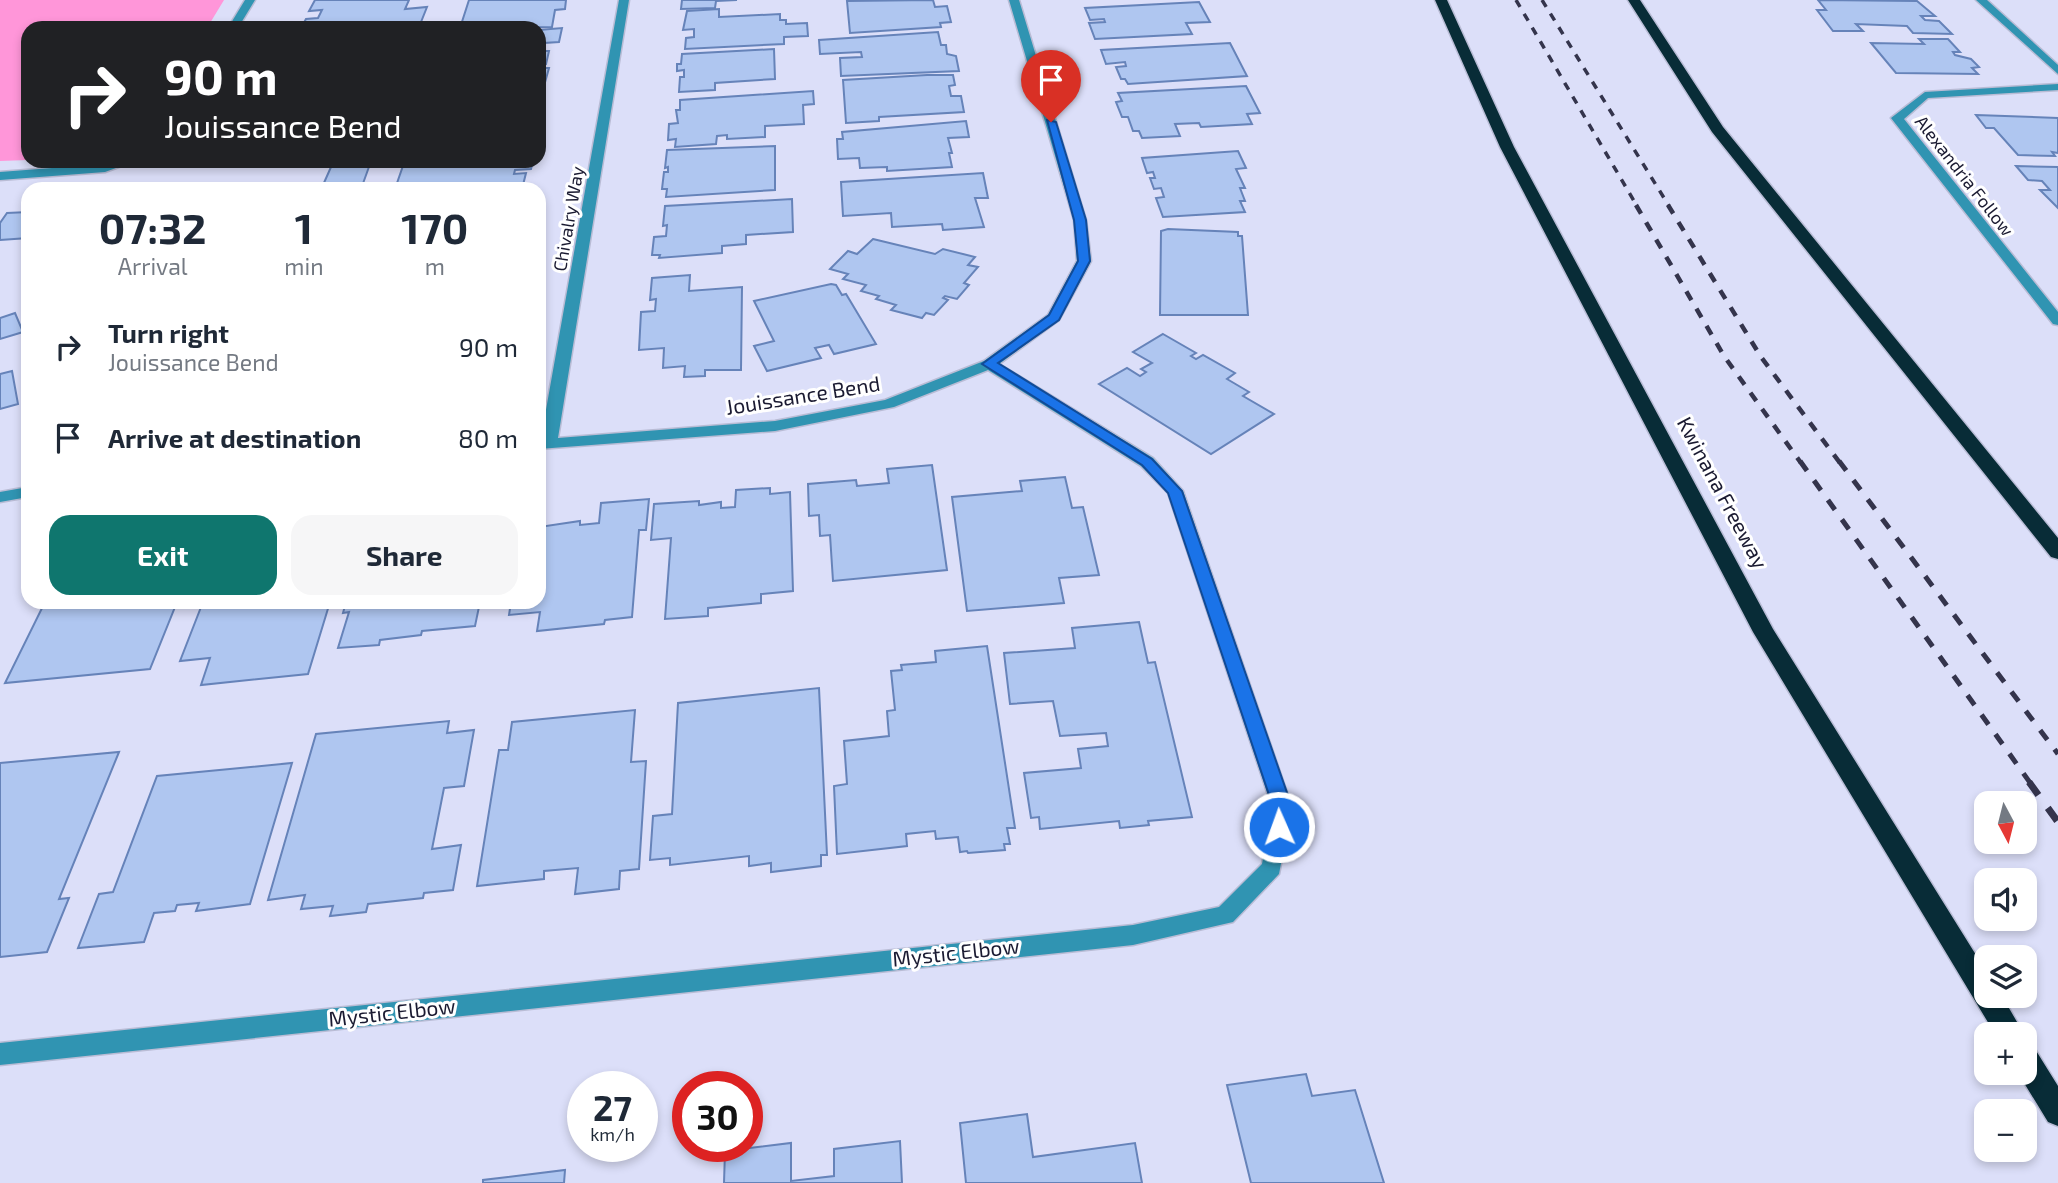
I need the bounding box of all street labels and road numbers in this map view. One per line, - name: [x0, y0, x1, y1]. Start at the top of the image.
- street label: Alexandria Follow: [1911, 111, 2019, 240]
- street label: Chivalry Way: [548, 164, 588, 273]
- street label: Jouissance Bend: [724, 370, 882, 419]
- street label: Kwinana Freeway: [1673, 412, 1774, 572]
- street label: Mystic Elbow: [891, 932, 1021, 971]
- street label: Mystic Elbow: [327, 992, 457, 1031]

